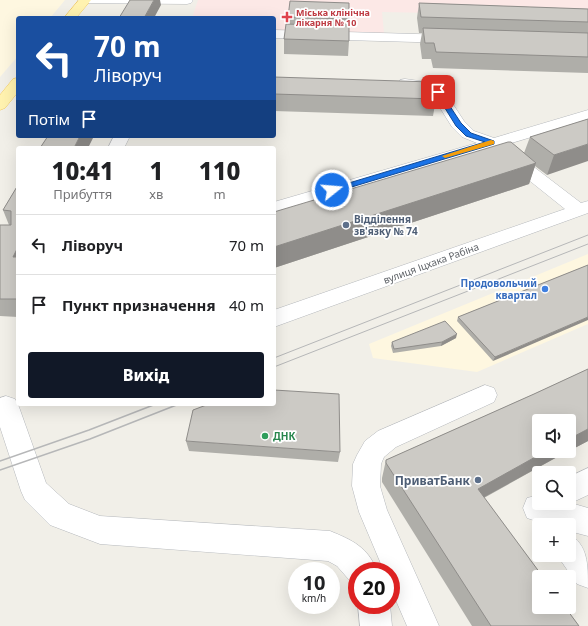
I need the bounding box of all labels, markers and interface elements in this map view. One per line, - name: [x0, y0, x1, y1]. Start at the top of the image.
- place label: Міська клінічна лікарня № 10: [296, 6, 370, 29]
- marker: Міська клінічна лікарня № 10: [281, 11, 293, 23]
- text: 70 m: [94, 27, 161, 65]
- icon: left: [28, 32, 80, 84]
- text: Ліворуч: [94, 63, 162, 87]
- pin: [421, 75, 455, 109]
- icon: arrive: [427, 81, 449, 103]
- icon: arrive: [78, 108, 100, 130]
- text: Потім: [28, 109, 70, 129]
- text: 10:41: [52, 154, 114, 187]
- text: 1: [149, 154, 163, 187]
- text: 110: [199, 154, 240, 187]
- position arrow: [311, 169, 353, 211]
- text: Прибуття: [53, 185, 112, 203]
- text: хв: [149, 185, 163, 203]
- text: m: [214, 185, 226, 203]
- place label: Відділення зв'язку № 74: [354, 212, 418, 238]
- marker: Відділення зв'язку № 74: [341, 220, 351, 230]
- icon: left: [28, 234, 50, 256]
- text: Ліворуч: [62, 235, 123, 255]
- text: 70 m: [229, 235, 264, 255]
- street label: вулиця Іцхака Рабіна: [381, 239, 481, 287]
- place label: Продовольчий квартал: [461, 276, 537, 302]
- marker: Продовольчий квартал: [540, 284, 550, 294]
- icon: arrive: [28, 294, 50, 316]
- text: Пункт призначення: [62, 295, 216, 315]
- text: 40 m: [229, 295, 264, 315]
- button: Вихід: [28, 352, 264, 398]
- map controls: [532, 414, 576, 614]
- button: sound: [532, 414, 576, 458]
- place label: ДНК: [273, 429, 295, 443]
- marker: ДНК: [260, 431, 270, 441]
- button: search: [532, 466, 576, 510]
- place label: ПриватБанк: [395, 472, 471, 489]
- marker: ПриватБанк: [473, 475, 483, 485]
- button: +: [532, 518, 576, 562]
- speed limit sign: 20: [348, 562, 400, 614]
- text: 10: [303, 569, 325, 596]
- button: −: [532, 570, 576, 614]
- text: km/h: [302, 591, 326, 605]

